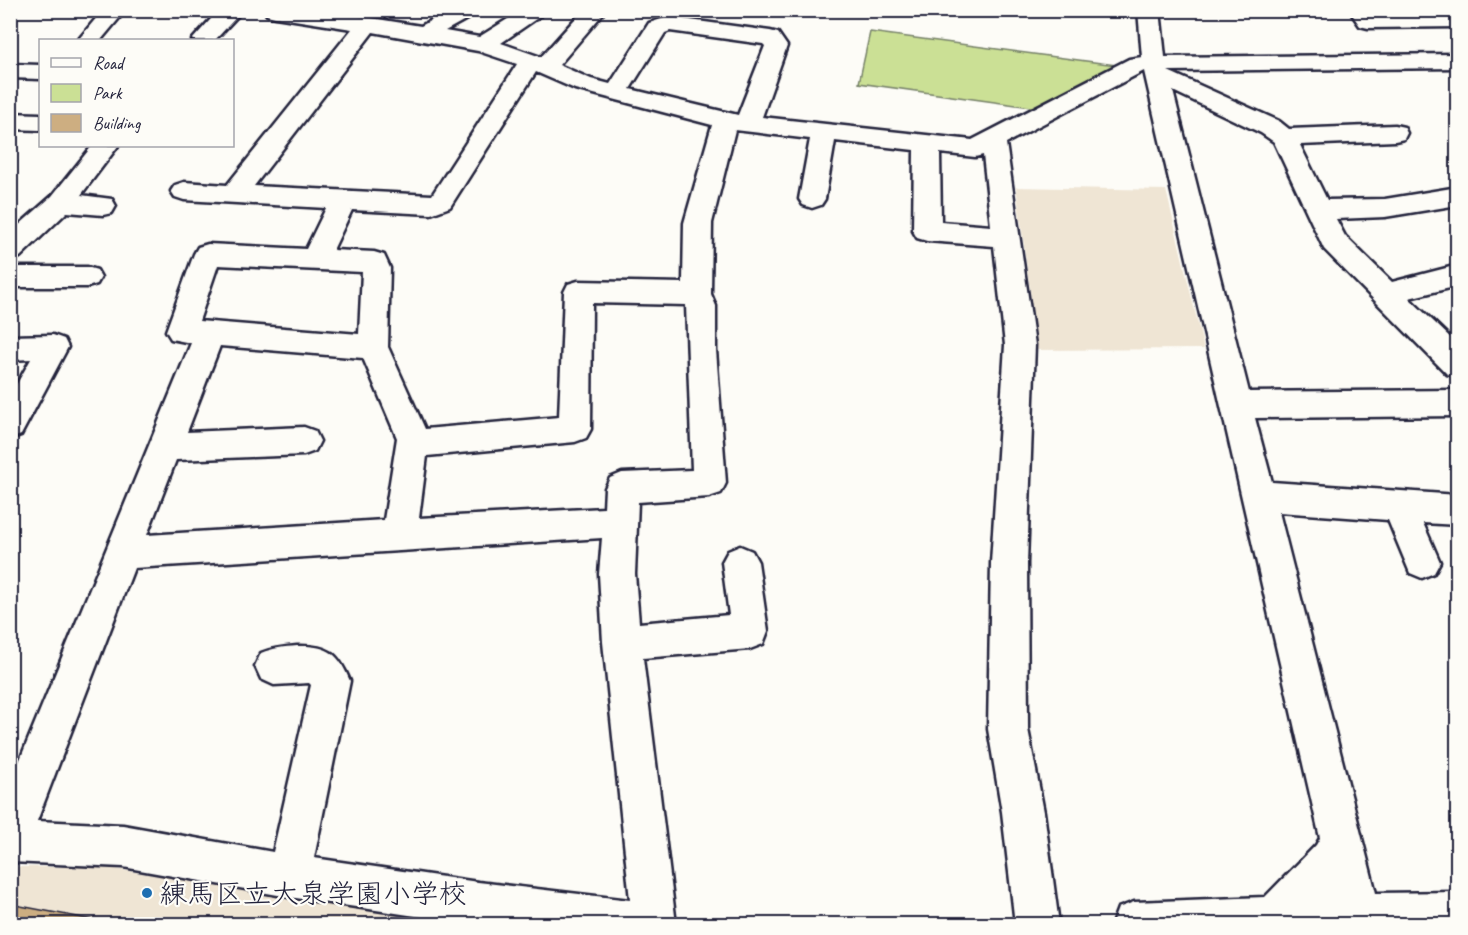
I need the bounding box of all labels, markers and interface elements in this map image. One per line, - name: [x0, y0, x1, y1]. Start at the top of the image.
- legend: [39, 39, 234, 147]
- text: Road: [93, 52, 126, 74]
- text: Park: [93, 82, 123, 104]
- text: Building: [93, 112, 142, 134]
- place label: 練馬区立大泉学園小学校: [159, 876, 467, 911]
- marker: 練馬区立大泉学園小学校: [140, 886, 154, 900]

